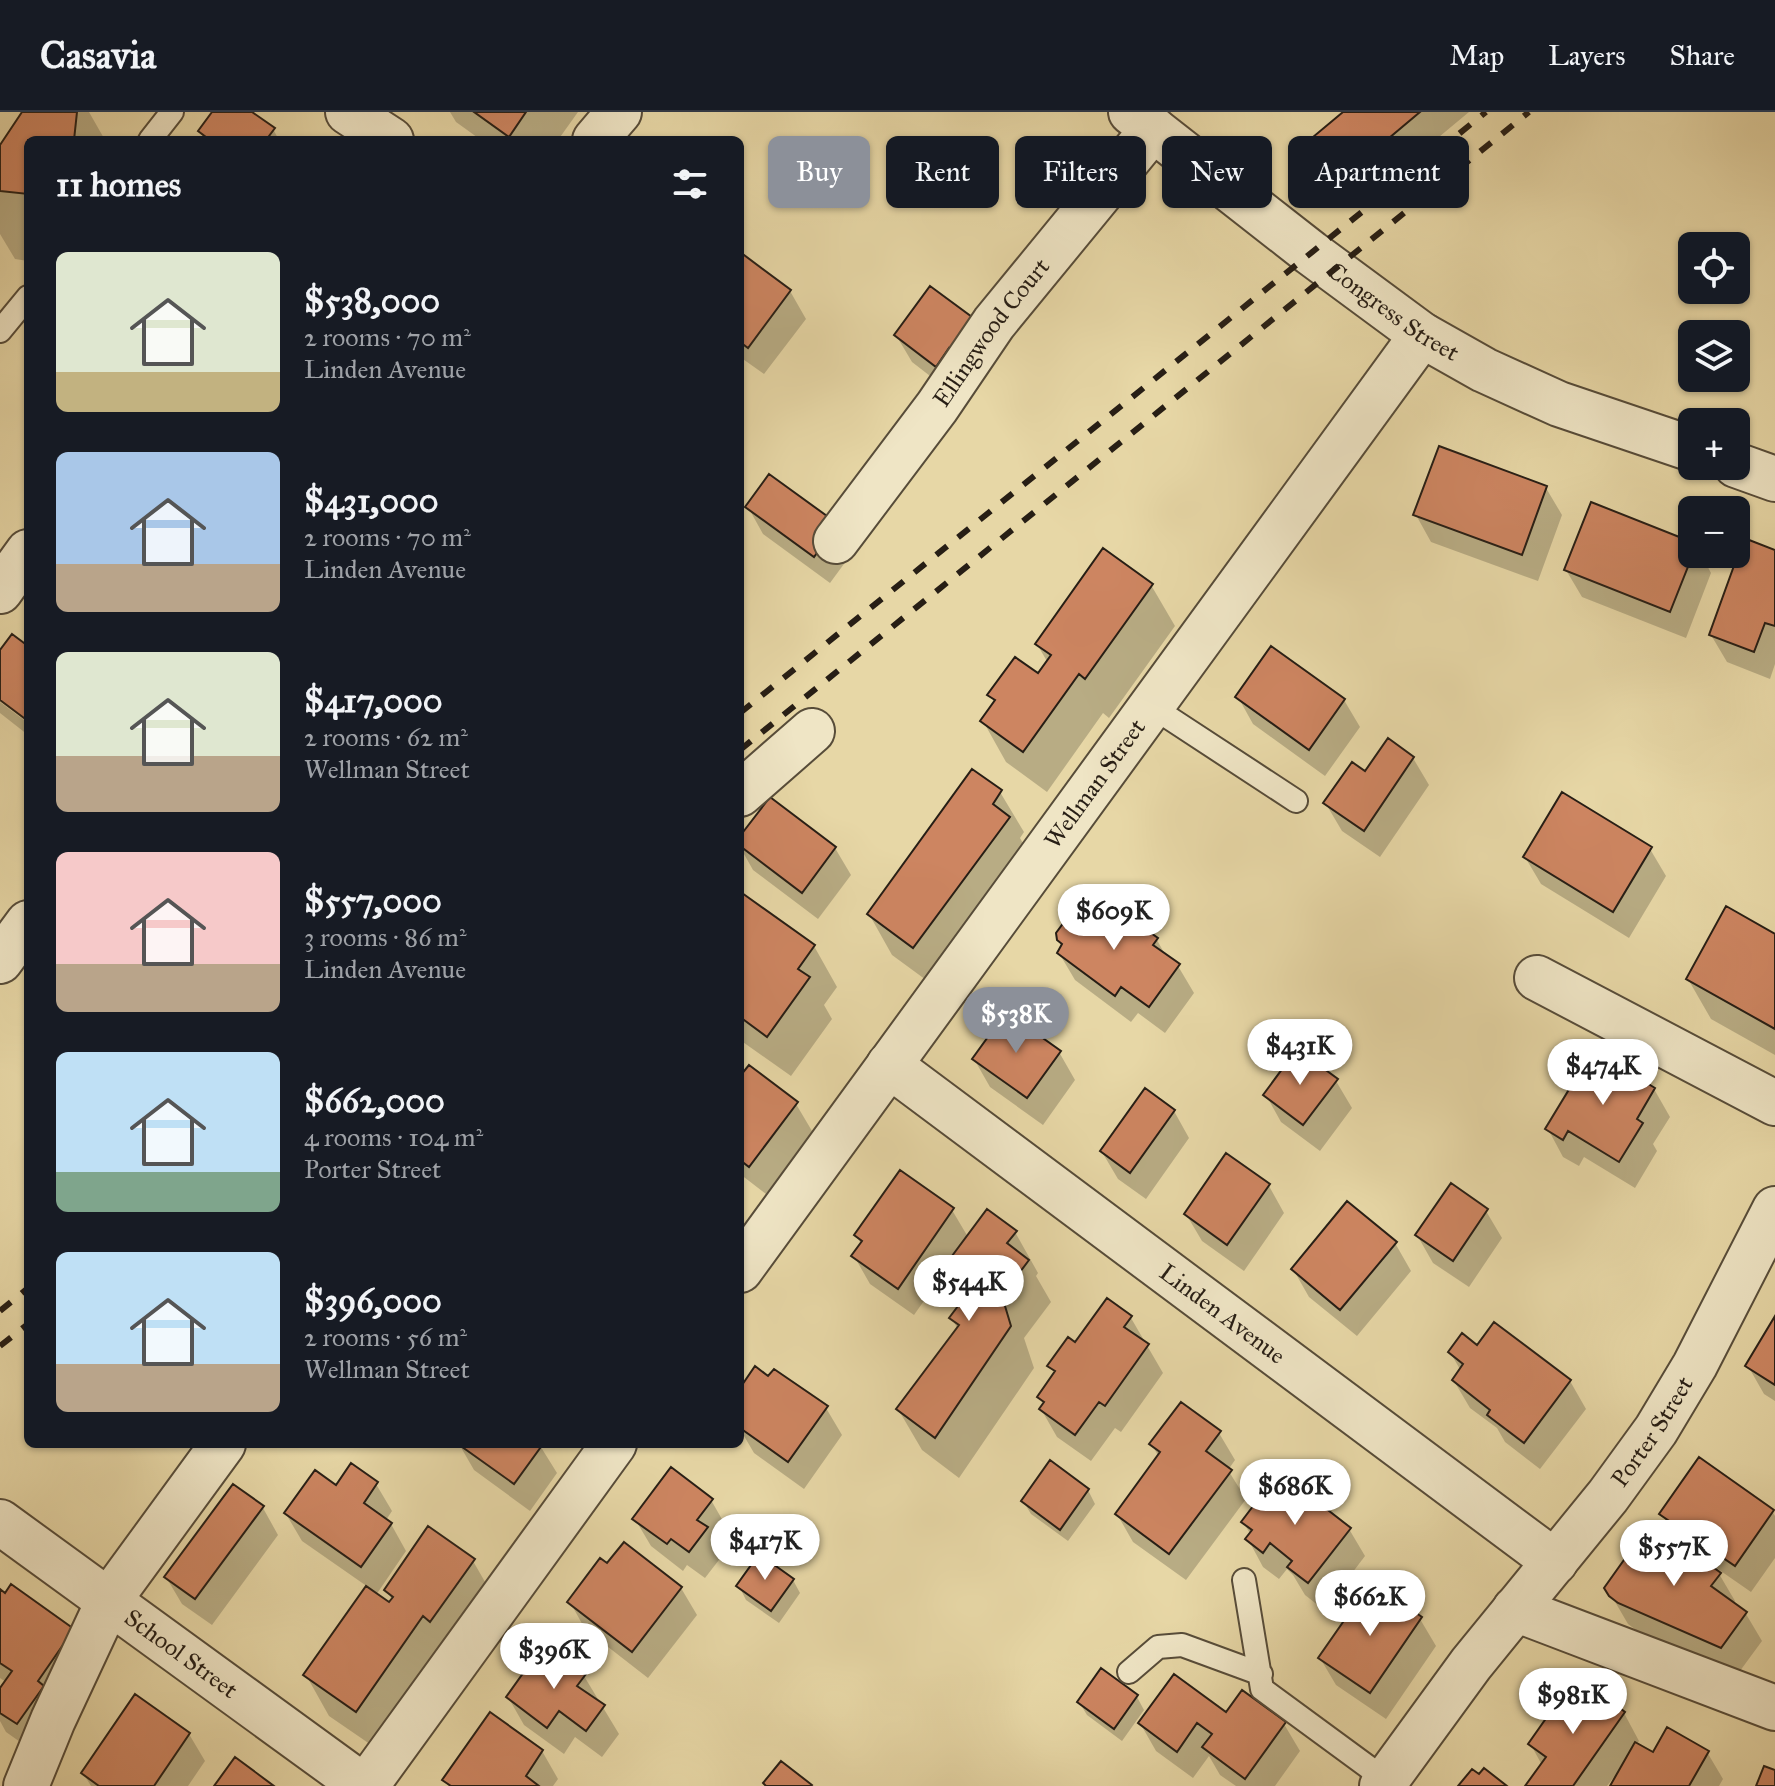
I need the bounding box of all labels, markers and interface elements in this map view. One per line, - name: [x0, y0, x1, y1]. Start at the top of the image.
- text: Casavia: [40, 32, 156, 78]
- text: Map: [1449, 38, 1504, 73]
- text: Layers: [1548, 38, 1626, 73]
- text: Share: [1670, 38, 1735, 73]
- chip: Buy: [768, 136, 870, 208]
- chip: Rent: [886, 136, 999, 208]
- chip: Filters: [1015, 136, 1146, 208]
- chip: New: [1162, 136, 1272, 208]
- chip: Apartment: [1288, 136, 1469, 208]
- icon: filters: [668, 162, 712, 206]
- text: 11 homes: [56, 164, 181, 205]
- map controls: [1678, 232, 1750, 568]
- button: locate: [1678, 232, 1750, 304]
- street label: Ellingwood Court: [926, 252, 1056, 413]
- street label: Congress Street: [1322, 255, 1465, 368]
- text: $538,000: [304, 280, 440, 321]
- icon: home: [120, 284, 216, 380]
- button: layers: [1678, 320, 1750, 392]
- text: 2 rooms · 70 m²: [304, 321, 471, 353]
- text: Linden Avenue: [304, 353, 466, 385]
- button: +: [1678, 408, 1750, 480]
- text: $431,000: [304, 480, 439, 521]
- icon: home: [120, 484, 216, 580]
- button: −: [1678, 496, 1750, 568]
- text: 2 rooms · 70 m²: [304, 521, 471, 553]
- text: Linden Avenue: [304, 553, 466, 585]
- text: $417,000: [304, 680, 443, 721]
- icon: home: [120, 684, 216, 780]
- street label: Wellman Street: [1038, 713, 1152, 854]
- text: 2 rooms · 62 m²: [304, 721, 468, 753]
- text: Wellman Street: [304, 753, 470, 785]
- text: $557,000: [304, 880, 442, 921]
- icon: home: [120, 884, 216, 980]
- pin: $609K: [1058, 884, 1170, 952]
- text: $609K: [1076, 894, 1152, 926]
- text: 3 rooms · 86 m²: [304, 921, 467, 953]
- text: Linden Avenue: [304, 953, 466, 985]
- pin: $538K: [960, 987, 1072, 1055]
- text: $538K: [981, 997, 1051, 1029]
- pin: $431K: [1244, 1019, 1356, 1087]
- text: $431K: [1265, 1029, 1335, 1061]
- pin: $474K: [1547, 1039, 1659, 1107]
- text: $474K: [1565, 1049, 1641, 1081]
- text: $662,000: [304, 1080, 445, 1121]
- icon: home: [120, 1084, 216, 1180]
- text: 4 rooms · 104 m²: [304, 1121, 483, 1153]
- text: Porter Street: [304, 1153, 441, 1185]
- pin: $544K: [913, 1255, 1025, 1323]
- street label: Linden Avenue: [1153, 1257, 1291, 1371]
- text: $544K: [932, 1265, 1006, 1297]
- text: $396,000: [304, 1280, 442, 1321]
- icon: home: [120, 1284, 216, 1380]
- text: 2 rooms · 56 m²: [304, 1321, 467, 1353]
- text: Wellman Street: [304, 1353, 470, 1385]
- street label: Porter Street: [1605, 1370, 1700, 1493]
- pin: $686K: [1239, 1459, 1351, 1527]
- text: $686K: [1258, 1469, 1332, 1501]
- pin: $417K: [709, 1514, 821, 1582]
- pin: $557K: [1618, 1520, 1730, 1588]
- text: $417K: [729, 1524, 801, 1556]
- text: $557K: [1638, 1530, 1710, 1562]
- pin: $662K: [1314, 1570, 1426, 1638]
- text: $662K: [1333, 1580, 1407, 1612]
- street label: School Street: [119, 1603, 244, 1705]
- pin: $396K: [498, 1623, 610, 1691]
- text: $396K: [518, 1633, 590, 1665]
- pin: $981K: [1517, 1668, 1629, 1736]
- text: $981K: [1537, 1678, 1609, 1710]

